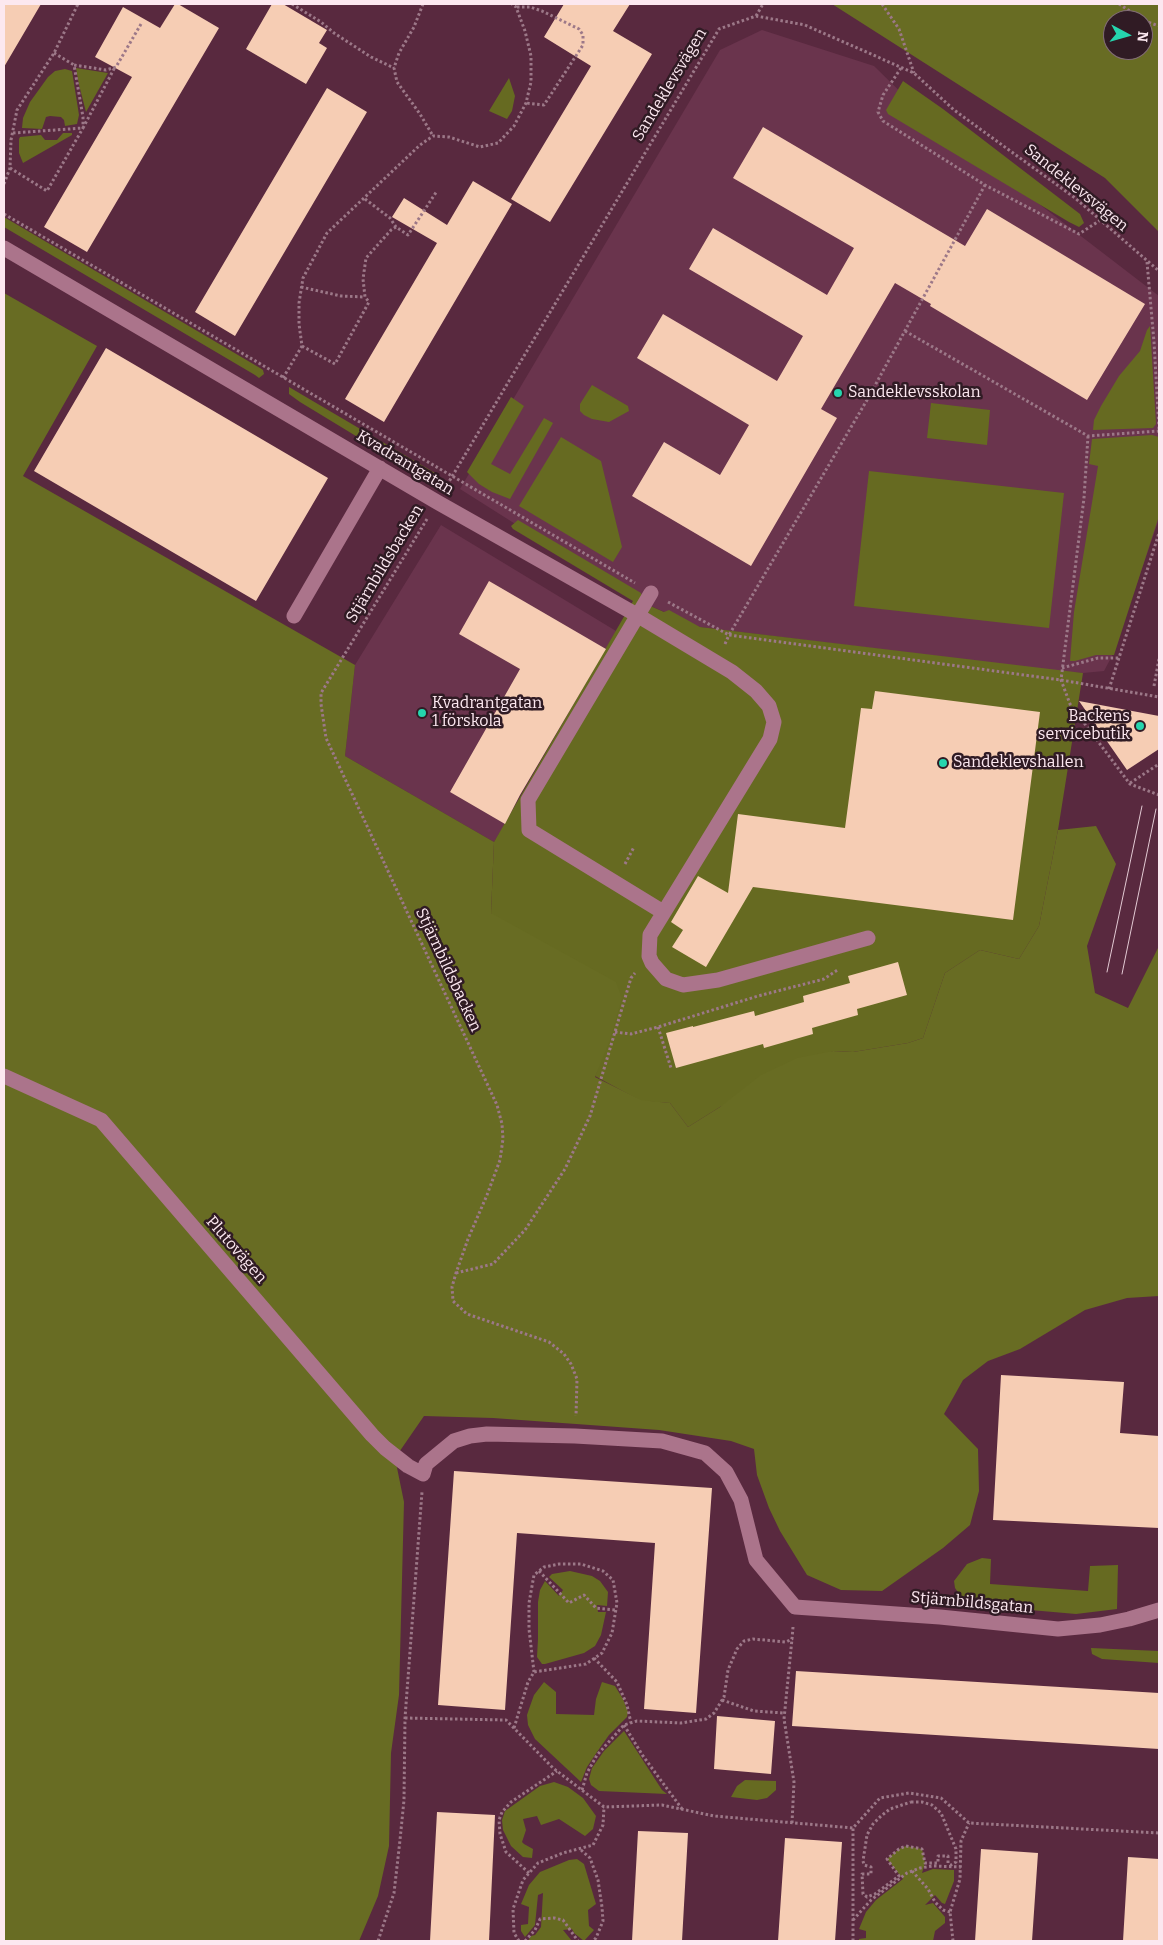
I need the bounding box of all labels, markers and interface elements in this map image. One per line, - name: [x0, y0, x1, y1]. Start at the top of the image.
- north arrow: [1103, 10, 1153, 60]
- street label: Sandeklevsvägen: [629, 25, 711, 145]
- text: N: [1133, 30, 1151, 43]
- street label: Sandeklevsvägen: [1020, 140, 1132, 236]
- place label: Sandeklevsskolan: [848, 383, 981, 403]
- marker: Sandeklevsskolan: [832, 387, 844, 399]
- street label: Kvadrantgatan: [353, 426, 457, 500]
- street label: Stjärnbildsbacken: [342, 502, 428, 626]
- place label: Kvadrantgatan 1 förskola: [432, 694, 542, 732]
- marker: Kvadrantgatan 1 förskola: [416, 707, 428, 719]
- place label: Backens servicebutik: [1038, 707, 1130, 745]
- marker: Backens servicebutik: [1134, 720, 1146, 732]
- place label: Sandeklevshallen: [953, 753, 1084, 773]
- marker: Sandeklevshallen: [937, 757, 949, 769]
- street label: Stjärnbildsbacken: [411, 905, 485, 1035]
- street label: Plutovägen: [202, 1212, 270, 1288]
- street label: Stjärnbildsgatan: [910, 1588, 1034, 1618]

